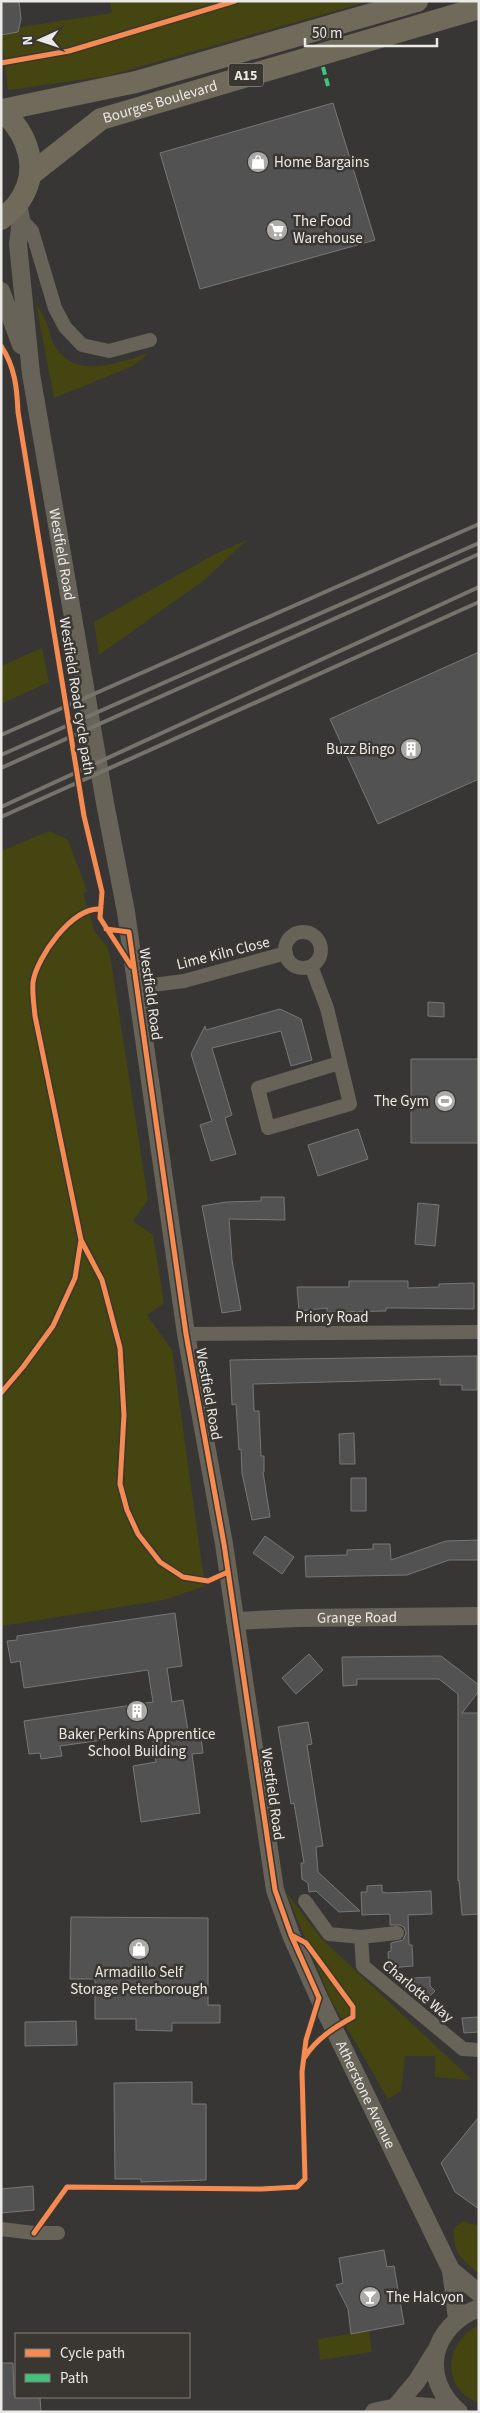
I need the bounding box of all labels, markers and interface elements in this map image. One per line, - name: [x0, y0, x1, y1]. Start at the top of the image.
- north arrow: [15, 15, 65, 65]
- scale bar: [305, 15, 438, 47]
- text: 50 m: [312, 23, 342, 44]
- text: N: [18, 35, 38, 46]
- road number: A15: [228, 64, 264, 86]
- street label: Bourges Boulevard: [100, 75, 220, 129]
- shop icon: Home Bargains: [246, 150, 270, 174]
- place label: Home Bargains: [274, 152, 369, 173]
- place label: The Food Warehouse: [293, 211, 363, 249]
- supermarket icon: The Food Warehouse: [265, 218, 289, 242]
- street label: Westfield Road: [43, 507, 80, 602]
- street label: Westfield Road cycle path: [54, 616, 99, 777]
- building icon: Buzz Bingo: [399, 737, 423, 761]
- place label: Buzz Bingo: [326, 739, 395, 760]
- street label: Lime Kiln Close: [174, 932, 272, 975]
- street label: Westfield Road: [134, 947, 167, 1042]
- sports icon: The Gym: [433, 1089, 457, 1113]
- place label: The Gym: [374, 1091, 429, 1112]
- street label: Priory Road: [295, 1307, 369, 1328]
- street label: Westfield Road: [190, 1346, 227, 1442]
- street label: Grange Road: [317, 1607, 397, 1629]
- building icon: Baker Perkins Apprentice School Building: [125, 1699, 149, 1723]
- place label: Baker Perkins Apprentice School Building: [59, 1724, 215, 1762]
- street label: Westfield Road: [256, 1747, 289, 1842]
- shop icon: Armadillo Self Storage Peterborough: [127, 1937, 151, 1961]
- street label: Charlotte Way: [377, 1955, 458, 2028]
- place label: Armadillo Self Storage Peterborough: [70, 1962, 208, 2000]
- street label: Atherstone Avenue: [330, 2037, 401, 2152]
- bar icon: The Halcyon: [358, 2285, 382, 2309]
- place label: The Halcyon: [386, 2287, 464, 2308]
- legend: [15, 2333, 190, 2398]
- text: Cycle path: [60, 2343, 125, 2364]
- text: Path: [60, 2368, 88, 2389]

